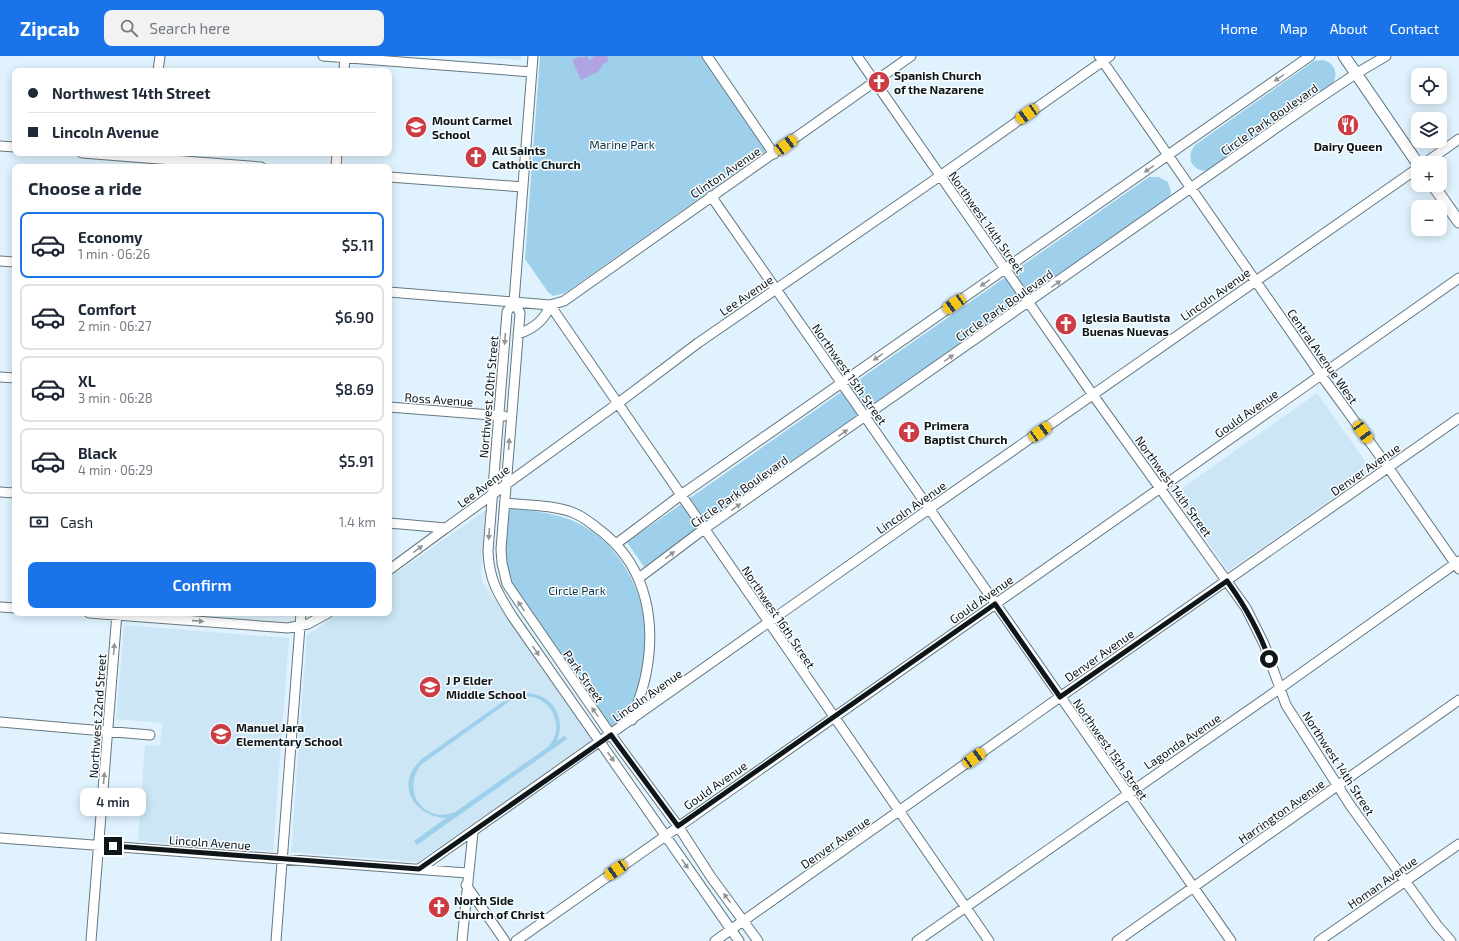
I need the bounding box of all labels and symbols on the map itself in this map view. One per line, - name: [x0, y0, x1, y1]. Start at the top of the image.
- place label: Spanish Church of the Nazarene: [894, 68, 984, 96]
- church icon: Spanish Church of the Nazarene: [866, 69, 892, 95]
- one-way arrow: [1273, 74, 1284, 82]
- street label: Circle Park Boulevard: [1218, 80, 1320, 158]
- car: [1014, 102, 1040, 126]
- restaurant icon: Dairy Queen: [1335, 112, 1361, 138]
- place label: Mount Carmel School: [432, 113, 512, 141]
- school or university icon: Mount Carmel School: [403, 114, 429, 140]
- car: [773, 133, 799, 157]
- park label: Marine Park: [589, 137, 655, 151]
- place label: Dairy Queen: [1314, 139, 1382, 154]
- place label: All Saints Catholic Church: [492, 143, 581, 171]
- street label: Clinton Avenue: [687, 143, 763, 201]
- church icon: All Saints Catholic Church: [463, 144, 489, 170]
- one-way arrow: [1144, 165, 1154, 173]
- street label: Northwest 14th Street: [947, 168, 1028, 276]
- street label: Lincoln Avenue: [1177, 265, 1253, 323]
- street label: Circle Park Boulevard: [953, 266, 1055, 344]
- street label: Lee Avenue: [717, 272, 775, 318]
- one-way arrow: [979, 279, 990, 287]
- one-way arrow: [1051, 280, 1061, 288]
- car: [941, 292, 967, 316]
- street label: Central Avenue West: [1285, 306, 1361, 407]
- place label: Iglesia Bautista Buenas Nuevas: [1082, 310, 1170, 338]
- church icon: Iglesia Bautista Buenas Nuevas: [1053, 311, 1079, 337]
- street label: Northwest 15th Street: [810, 321, 890, 428]
- one-way arrow: [501, 333, 508, 345]
- street label: Northwest 20th Street: [476, 335, 500, 459]
- one-way arrow: [873, 353, 883, 361]
- one-way arrow: [944, 354, 955, 362]
- street label: Gould Avenue: [1212, 386, 1280, 440]
- street label: Ross Avenue: [404, 390, 474, 408]
- place label: Primera Baptist Church: [924, 418, 1008, 446]
- church icon: Primera Baptist Church: [896, 419, 922, 445]
- car: [1351, 419, 1375, 445]
- car: [1027, 420, 1053, 444]
- one-way arrow: [838, 429, 848, 437]
- street label: Northwest 14th Street: [1133, 433, 1215, 539]
- one-way arrow: [506, 438, 513, 450]
- street label: Denver Avenue: [1328, 440, 1402, 498]
- street label: Circle Park Boulevard: [688, 452, 790, 530]
- street label: Lee Avenue: [454, 462, 512, 510]
- street label: Lincoln Avenue: [873, 478, 949, 536]
- one-way arrow: [731, 503, 741, 511]
- one-way arrow: [486, 528, 493, 540]
- one-way arrow: [412, 544, 423, 553]
- one-way arrow: [665, 551, 676, 559]
- street label: Northwest 16th Street: [740, 563, 819, 671]
- street label: Gould Avenue: [947, 572, 1015, 626]
- park label: Circle Park: [548, 583, 606, 597]
- one-way arrow: [517, 600, 525, 611]
- one-way arrow: [192, 618, 204, 624]
- street label: Denver Avenue: [1062, 626, 1136, 684]
- one-way arrow: [111, 643, 118, 655]
- one-way arrow: [532, 645, 540, 656]
- street label: Park Street: [561, 647, 607, 705]
- route start: [1260, 650, 1278, 668]
- street label: Northwest 22nd Street: [86, 653, 108, 779]
- street label: Lincoln Avenue: [609, 666, 685, 724]
- place label: J P Elder Middle School: [446, 673, 526, 701]
- school or university icon: J P Elder Middle School: [417, 674, 443, 700]
- street label: Northwest 15th Street: [1071, 696, 1151, 803]
- one-way arrow: [591, 707, 599, 718]
- street label: Northwest 14th Street: [1300, 708, 1378, 818]
- street label: Lagonda Avenue: [1141, 710, 1223, 772]
- place label: Manuel Jara Elementary School: [236, 720, 343, 749]
- school or university icon: Manuel Jara Elementary School: [208, 721, 234, 747]
- car: [961, 746, 987, 770]
- one-way arrow: [607, 752, 615, 762]
- street label: Gould Avenue: [681, 758, 749, 812]
- one-way arrow: [101, 772, 108, 785]
- street label: Harrington Avenue: [1235, 776, 1327, 846]
- callout: 4 min: [80, 788, 146, 816]
- street label: Denver Avenue: [798, 813, 872, 871]
- street label: Lincoln Avenue: [169, 832, 251, 852]
- route end: [104, 837, 122, 855]
- street label: Homan Avenue: [1345, 853, 1419, 911]
- car: [603, 858, 629, 882]
- one-way arrow: [681, 858, 689, 869]
- place label: North Side Church of Christ: [454, 893, 545, 921]
- one-way arrow: [723, 893, 731, 904]
- church icon: North Side Church of Christ: [426, 894, 452, 920]

